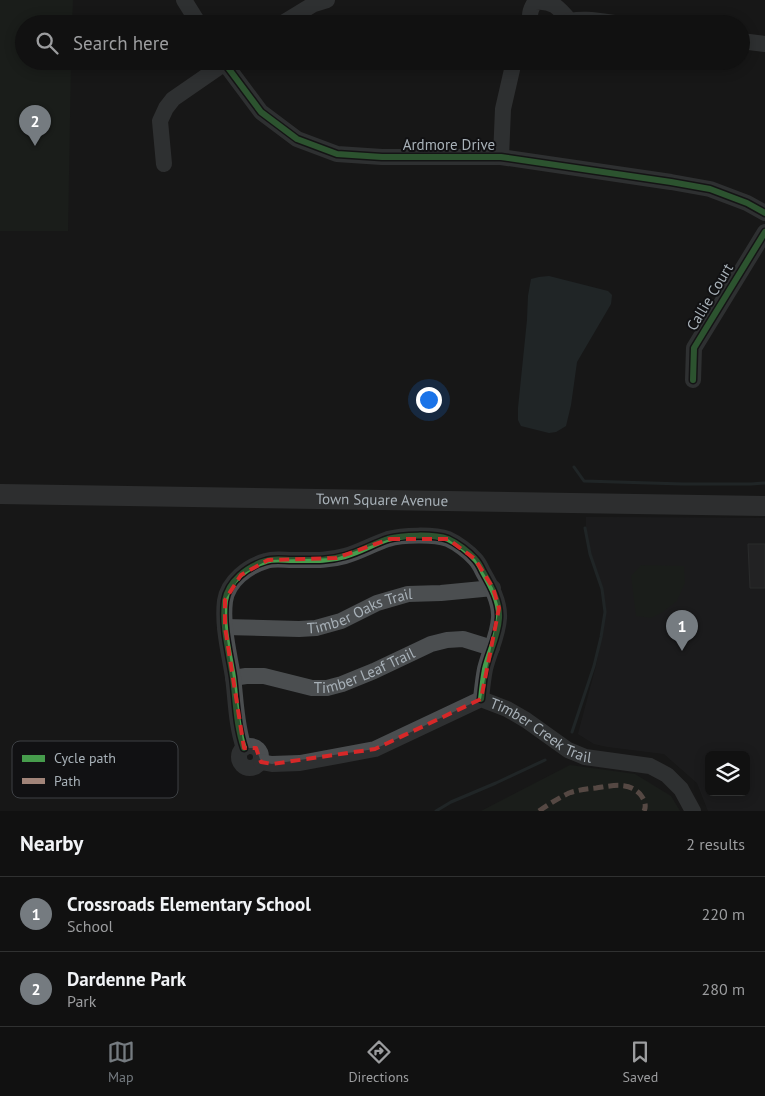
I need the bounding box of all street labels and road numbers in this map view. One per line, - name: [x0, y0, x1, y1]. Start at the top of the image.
- street label: Ardmore Drive: [403, 135, 495, 154]
- street label: Callie Court: [682, 260, 737, 334]
- street label: Town Square Avenue: [316, 489, 448, 510]
- street label: Timber Oaks Trail: [306, 584, 413, 638]
- street label: Timber Leaf Trail: [314, 643, 418, 697]
- street label: Timber Creek Trail: [487, 693, 593, 767]

